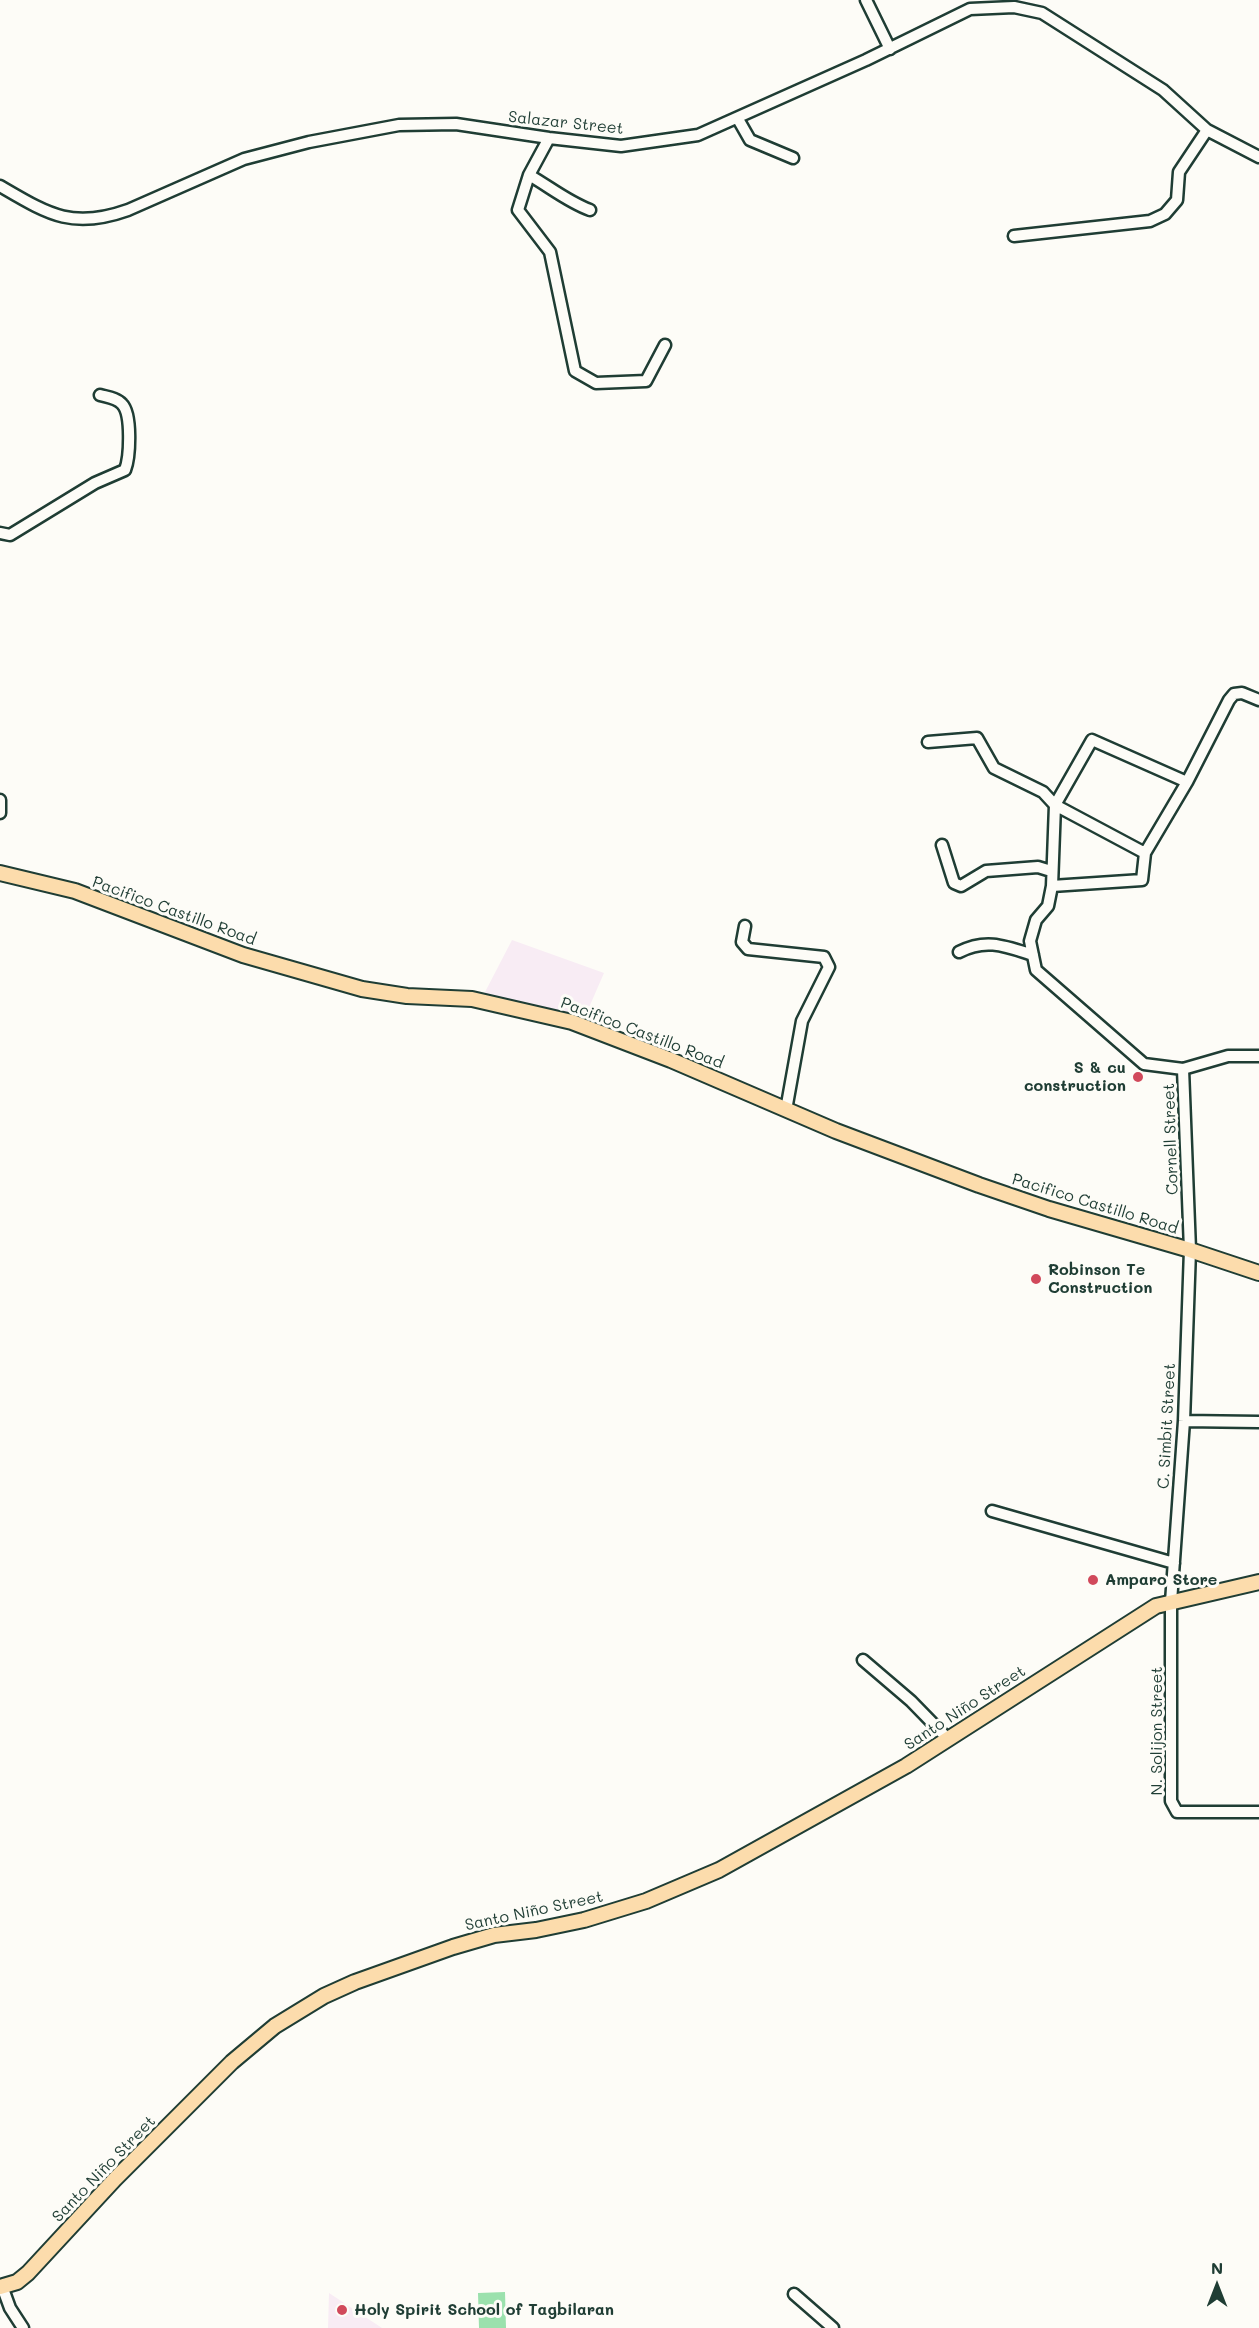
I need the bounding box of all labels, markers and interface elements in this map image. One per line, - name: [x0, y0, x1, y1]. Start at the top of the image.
- street label: Salazar Street: [507, 107, 625, 139]
- street label: Pacifico Castillo Road: [90, 872, 258, 950]
- street label: Pacifico Castillo Road: [558, 993, 726, 1073]
- place label: S & cu construction: [1024, 1058, 1126, 1096]
- marker: S & cu construction: [1131, 1070, 1145, 1084]
- street label: Cornell Street: [1159, 1083, 1183, 1195]
- street label: Pacifico Castillo Road: [1010, 1170, 1180, 1238]
- place label: Robinson Te Construction: [1048, 1260, 1152, 1298]
- marker: Robinson Te Construction: [1029, 1272, 1043, 1286]
- street label: C. Simbit Street: [1154, 1363, 1180, 1489]
- place label: Amparo Store: [1105, 1570, 1217, 1590]
- marker: Amparo Store: [1086, 1573, 1100, 1587]
- street label: Santo Niño Street: [901, 1662, 1029, 1754]
- street label: N. Solijon Street: [1147, 1667, 1167, 1795]
- street label: Santo Niño Street: [463, 1887, 605, 1935]
- street label: Santo Niño Street: [48, 2112, 160, 2226]
- north arrow: [1187, 2256, 1247, 2316]
- text: N: [1211, 2257, 1223, 2278]
- place label: Holy Spirit School of Tagbilaran: [354, 2300, 614, 2320]
- marker: Holy Spirit School of Tagbilaran: [335, 2303, 349, 2317]

